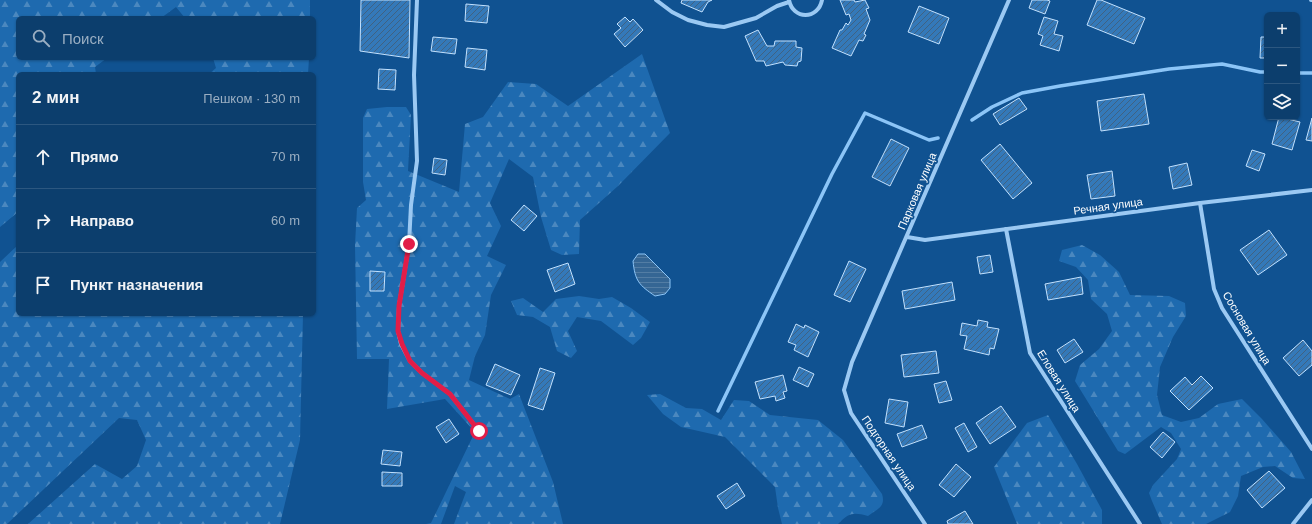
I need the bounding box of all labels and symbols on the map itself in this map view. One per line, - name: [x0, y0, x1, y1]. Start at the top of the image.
- street label: Парковая улица: [895, 150, 939, 231]
- street label: Речная улица: [1073, 195, 1144, 217]
- route end: [400, 235, 418, 253]
- street label: Сосновая улица: [1221, 289, 1274, 367]
- street label: Еловая улица: [1035, 348, 1083, 415]
- street label: Подгорная улица: [860, 413, 919, 493]
- route start: [470, 422, 488, 440]

